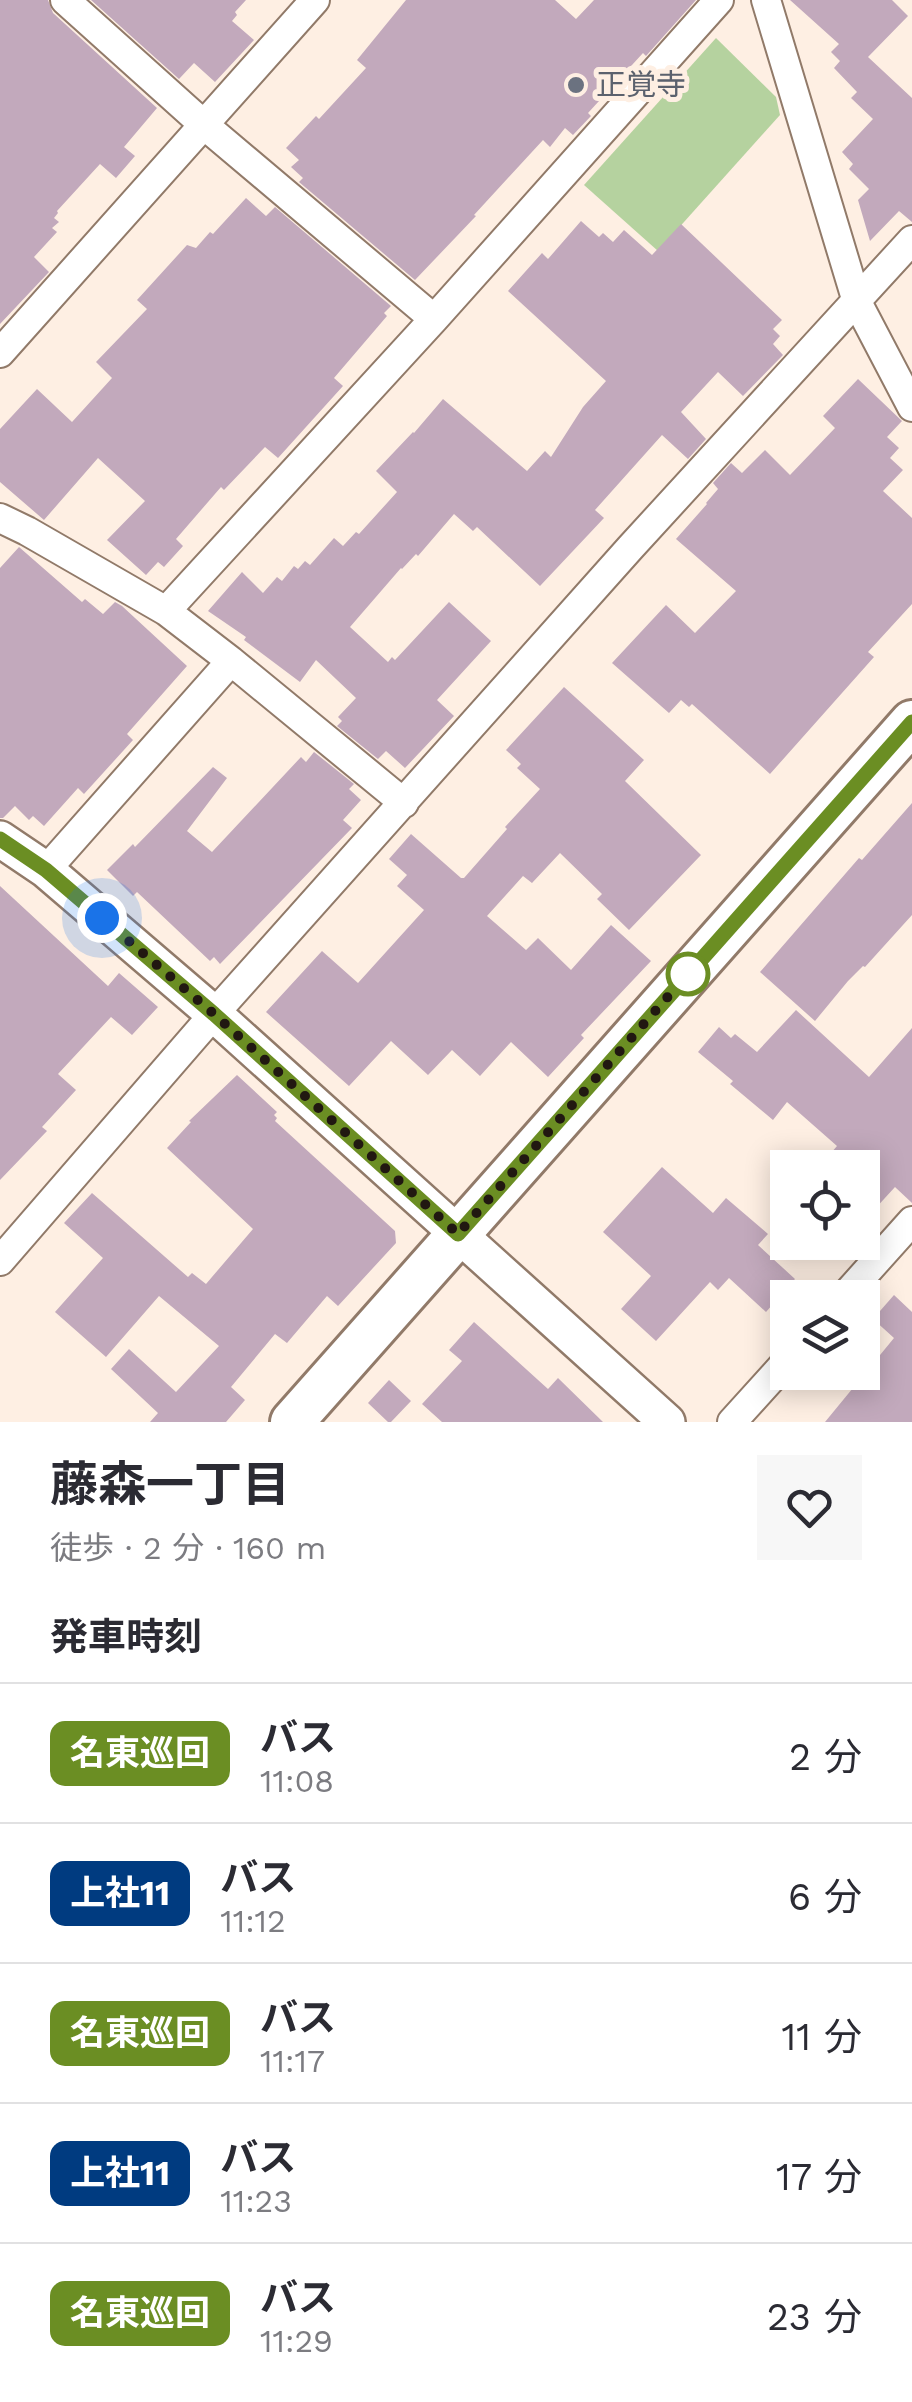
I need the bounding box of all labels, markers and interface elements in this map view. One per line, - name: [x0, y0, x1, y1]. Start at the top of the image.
- place label: 正覚寺: [596, 67, 686, 102]
- marker: 正覚寺: [565, 74, 587, 96]
- your location: [77, 893, 127, 943]
- unlabelled marker: [667, 953, 709, 995]
- map controls: [770, 1150, 880, 1390]
- button: locate: [770, 1150, 880, 1260]
- button: layers: [770, 1280, 880, 1390]
- button: heart: [757, 1455, 862, 1560]
- text: 藤森一丁目: [50, 1456, 290, 1513]
- text: 徒歩 · 2 分 · 160 m: [50, 1529, 326, 1567]
- text: 発車時刻: [50, 1615, 202, 1659]
- text: バス: [260, 1716, 336, 1760]
- text: 名東巡回: [70, 1732, 210, 1774]
- text: 2 分: [789, 1735, 862, 1779]
- text: 11:08: [260, 1762, 334, 1800]
- text: バス: [220, 1856, 296, 1900]
- text: 上社11: [70, 1872, 170, 1914]
- text: 6 分: [788, 1875, 862, 1919]
- text: 11:12: [220, 1902, 286, 1940]
- text: バス: [260, 1996, 336, 2040]
- text: 名東巡回: [70, 2012, 210, 2054]
- text: 11 分: [781, 2015, 862, 2059]
- text: 11:17: [260, 2042, 325, 2080]
- text: バス: [220, 2136, 296, 2180]
- text: 上社11: [70, 2152, 170, 2194]
- text: 17 分: [776, 2155, 862, 2199]
- text: 11:23: [220, 2182, 292, 2220]
- text: バス: [260, 2276, 336, 2320]
- text: 名東巡回: [70, 2292, 210, 2334]
- text: 23 分: [767, 2295, 862, 2339]
- text: 11:29: [260, 2322, 333, 2360]

